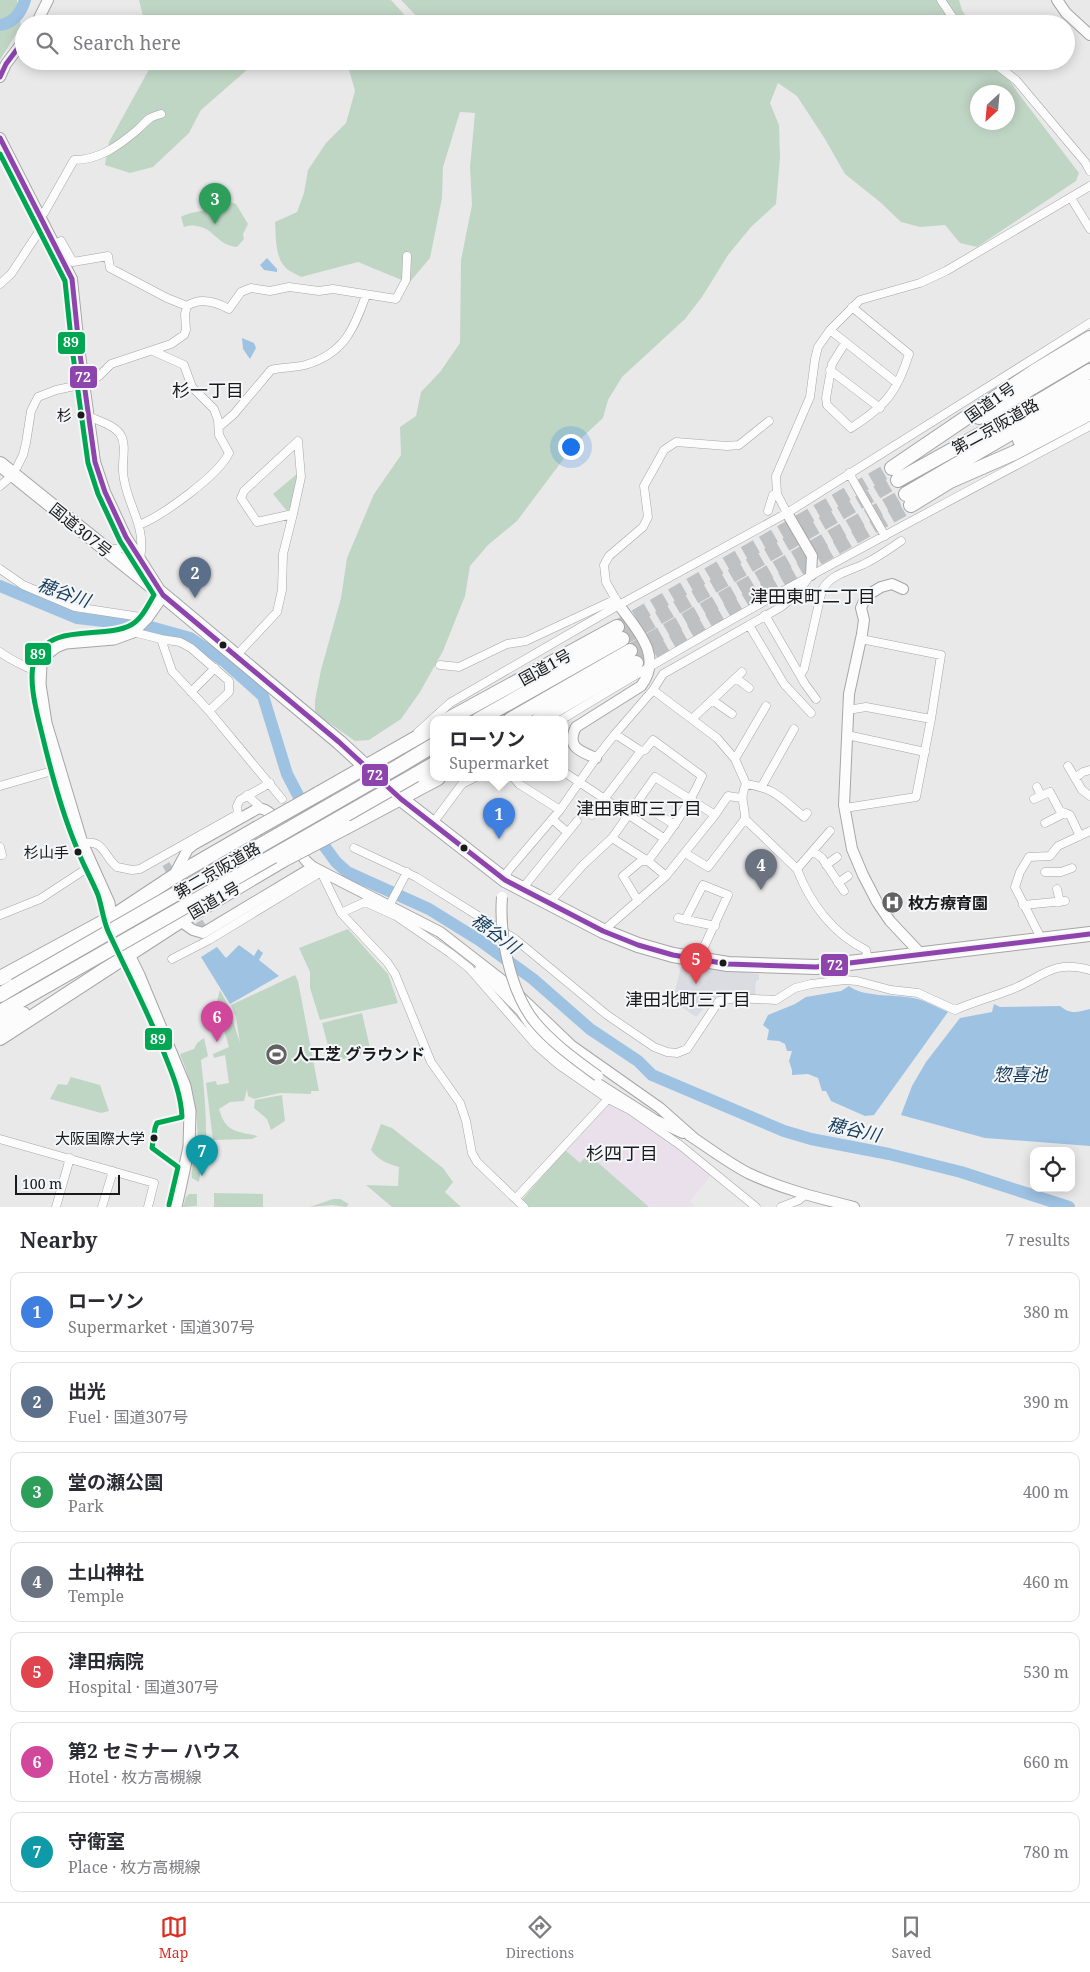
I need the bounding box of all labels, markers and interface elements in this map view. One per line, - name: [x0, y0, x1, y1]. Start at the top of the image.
- search box: [15, 15, 1075, 70]
- icon: search: [33, 29, 61, 57]
- text: Search here: [73, 30, 181, 56]
- north arrow: [970, 85, 1015, 130]
- pin: 3: [199, 183, 231, 224]
- line badge: 89: [57, 331, 86, 355]
- text: 89: [63, 332, 79, 351]
- line badge: 72: [69, 365, 98, 389]
- text: 72: [75, 367, 91, 386]
- street label: 国道1号: [960, 377, 1020, 427]
- district label: 杉一丁目: [172, 378, 244, 402]
- street label: 第二京阪道路: [948, 393, 1042, 459]
- place label: 杉: [57, 405, 72, 425]
- marker: 杉: [76, 410, 86, 420]
- your location: [558, 434, 584, 460]
- street label: 国道307号: [45, 498, 117, 562]
- pin: 2: [179, 557, 211, 598]
- water label: 穂谷川: [35, 572, 95, 613]
- district label: 津田東町二丁目: [750, 584, 876, 608]
- unlabelled marker: [218, 640, 228, 650]
- line badge: 89: [24, 642, 52, 666]
- text: 89: [30, 644, 46, 663]
- street label: 国道1号: [515, 644, 575, 690]
- popup: [430, 716, 568, 781]
- text: ローソン: [449, 726, 525, 752]
- text: Supermarket: [449, 752, 549, 774]
- line badge: 72: [361, 763, 389, 787]
- text: 72: [367, 765, 383, 784]
- district label: 津田東町三丁目: [576, 796, 702, 820]
- pin: 1: [483, 798, 515, 839]
- street label: 第二京阪道路: [170, 836, 264, 904]
- place label: 杉山手: [24, 842, 69, 862]
- unlabelled marker: [459, 843, 469, 853]
- marker: 杉山手: [73, 847, 83, 857]
- pin: 4: [745, 849, 777, 890]
- street label: 国道1号: [184, 876, 244, 924]
- hospital icon: 枚方療育園: [880, 891, 904, 915]
- place label: 枚方療育園: [908, 892, 988, 914]
- water label: 穂谷川: [467, 907, 527, 960]
- pin: 5: [680, 943, 712, 984]
- line badge: 72: [820, 953, 849, 977]
- text: 72: [827, 955, 843, 974]
- unlabelled marker: [718, 958, 728, 968]
- district label: 津田北町三丁目: [625, 987, 751, 1011]
- pin: 6: [201, 1001, 233, 1042]
- line badge: 89: [144, 1027, 173, 1051]
- text: 89: [150, 1029, 166, 1048]
- sports icon: 人工芝 グラウンド: [265, 1042, 289, 1066]
- place label: 人工芝 グラウンド: [293, 1043, 425, 1065]
- water label: 惣喜池: [993, 1062, 1049, 1086]
- water label: 穂谷川: [825, 1111, 885, 1147]
- place label: 大阪国際大学: [55, 1128, 145, 1148]
- marker: 大阪国際大学: [149, 1133, 159, 1143]
- pin: 7: [186, 1135, 218, 1176]
- district label: 杉四丁目: [586, 1141, 658, 1165]
- map controls: [1030, 1147, 1075, 1192]
- button: locate: [1030, 1147, 1075, 1192]
- scale bar: [15, 1172, 120, 1195]
- text: 100 m: [22, 1174, 62, 1193]
- text: Nearby: [20, 1226, 98, 1254]
- text: 7 results: [1006, 1229, 1070, 1251]
- text: ローソン: [68, 1288, 144, 1314]
- text: 1: [32, 1301, 42, 1323]
- text: 380 m: [1023, 1301, 1069, 1323]
- text: Supermarket · 国道307号: [68, 1316, 255, 1338]
- text: 出光: [68, 1378, 106, 1404]
- text: 2: [32, 1391, 42, 1413]
- text: 390 m: [1023, 1391, 1069, 1413]
- text: Fuel · 国道307号: [68, 1406, 188, 1428]
- text: 堂の瀬公園: [68, 1469, 163, 1495]
- text: 3: [32, 1481, 42, 1503]
- text: 400 m: [1023, 1481, 1069, 1503]
- text: Park: [68, 1495, 104, 1517]
- text: 土山神社: [68, 1559, 144, 1585]
- text: 4: [32, 1571, 42, 1593]
- text: 460 m: [1023, 1571, 1069, 1593]
- text: Temple: [68, 1585, 124, 1607]
- text: 津田病院: [68, 1648, 144, 1674]
- text: 5: [32, 1661, 42, 1683]
- text: 530 m: [1023, 1661, 1069, 1683]
- text: Hospital · 国道307号: [68, 1676, 219, 1698]
- text: 第2 セミナー ハウス: [68, 1738, 241, 1764]
- text: 6: [32, 1751, 42, 1773]
- text: 660 m: [1023, 1751, 1069, 1773]
- text: Hotel · 枚方高槻線: [68, 1766, 201, 1788]
- text: 守衛室: [68, 1828, 125, 1854]
- text: 7: [32, 1841, 42, 1863]
- text: 780 m: [1023, 1841, 1069, 1863]
- text: Place · 枚方高槻線: [68, 1856, 200, 1878]
- tab: Map: [159, 1913, 188, 1962]
- tab: Directions: [506, 1913, 574, 1962]
- tab: Saved: [892, 1913, 931, 1962]

